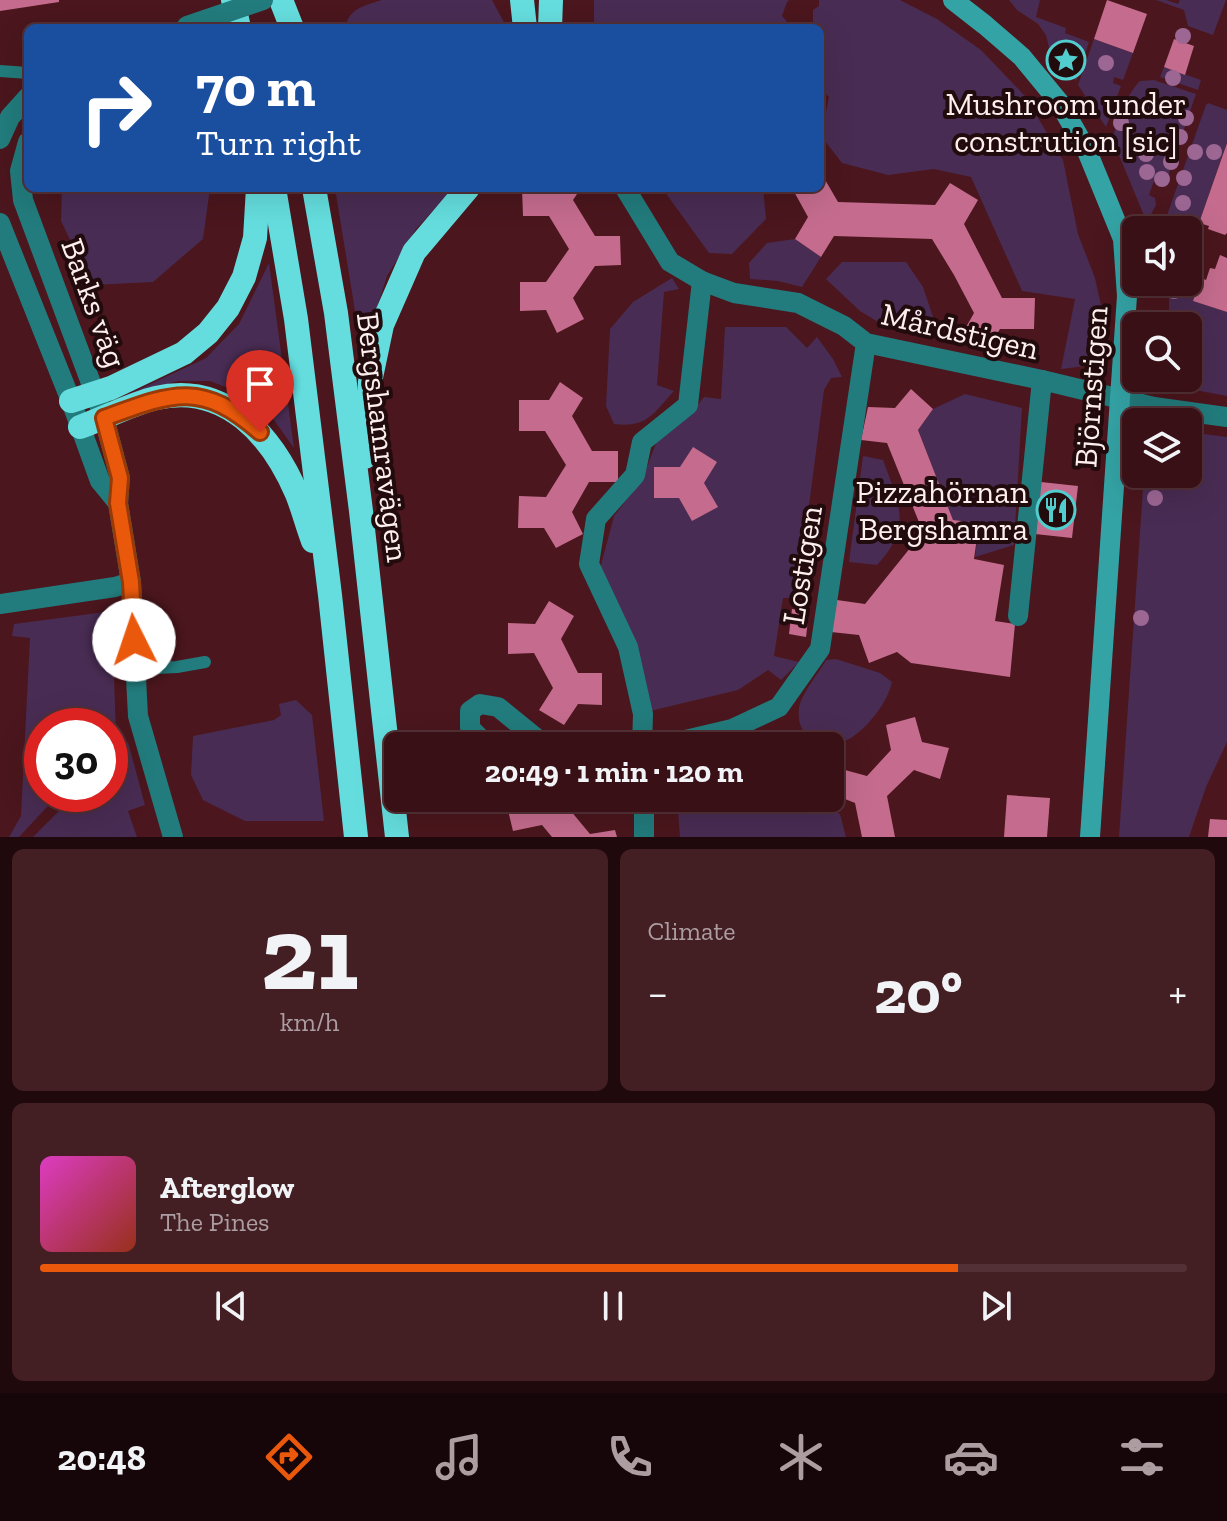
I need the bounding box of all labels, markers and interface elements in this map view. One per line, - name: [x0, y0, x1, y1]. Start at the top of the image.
- place icon: Mushroom under constrution [sic]: [1045, 39, 1087, 81]
- text: 70 m: [196, 53, 316, 120]
- icon: right: [64, 56, 168, 160]
- place label: Mushroom under constrution [sic]: [946, 85, 1186, 160]
- text: Turn right: [196, 121, 361, 164]
- map controls: [1122, 216, 1202, 488]
- button: sound: [1122, 216, 1202, 296]
- street label: Barks väg: [53, 233, 135, 373]
- street label: Mårdstigen: [878, 294, 1043, 368]
- street label: Björnstigen: [1066, 305, 1116, 469]
- street label: Bergshamravägen: [349, 310, 417, 565]
- button: search: [1122, 312, 1202, 392]
- pin: [226, 350, 294, 432]
- icon: arrive: [238, 362, 282, 406]
- button: layers: [1122, 408, 1202, 488]
- place label: Pizzahörnan Bergshamra: [856, 473, 1029, 548]
- restaurant icon: Pizzahörnan Bergshamra: [1035, 489, 1077, 531]
- street label: Lostigen: [774, 502, 830, 627]
- position arrow: [92, 598, 176, 682]
- speed limit sign: 30: [24, 708, 128, 812]
- text: 20:49 · 1 min · 120 m: [485, 754, 743, 790]
- text: 21: [261, 891, 359, 1016]
- text: Climate: [648, 915, 735, 947]
- text: 20°: [874, 956, 963, 1028]
- text: −: [648, 966, 668, 1019]
- text: +: [1168, 966, 1187, 1019]
- text: km/h: [280, 1006, 339, 1038]
- text: Afterglow: [160, 1170, 294, 1206]
- text: The Pines: [160, 1206, 270, 1238]
- icon: previous: [209, 1284, 253, 1328]
- icon: pause: [591, 1284, 635, 1328]
- icon: next: [974, 1284, 1018, 1328]
- icon: directions: [261, 1429, 317, 1485]
- icon: music: [431, 1429, 487, 1485]
- icon: phone: [602, 1429, 658, 1485]
- icon: climate: [773, 1429, 829, 1485]
- icon: car: [943, 1429, 999, 1485]
- icon: filters: [1114, 1429, 1170, 1485]
- text: 20:48: [57, 1436, 146, 1479]

